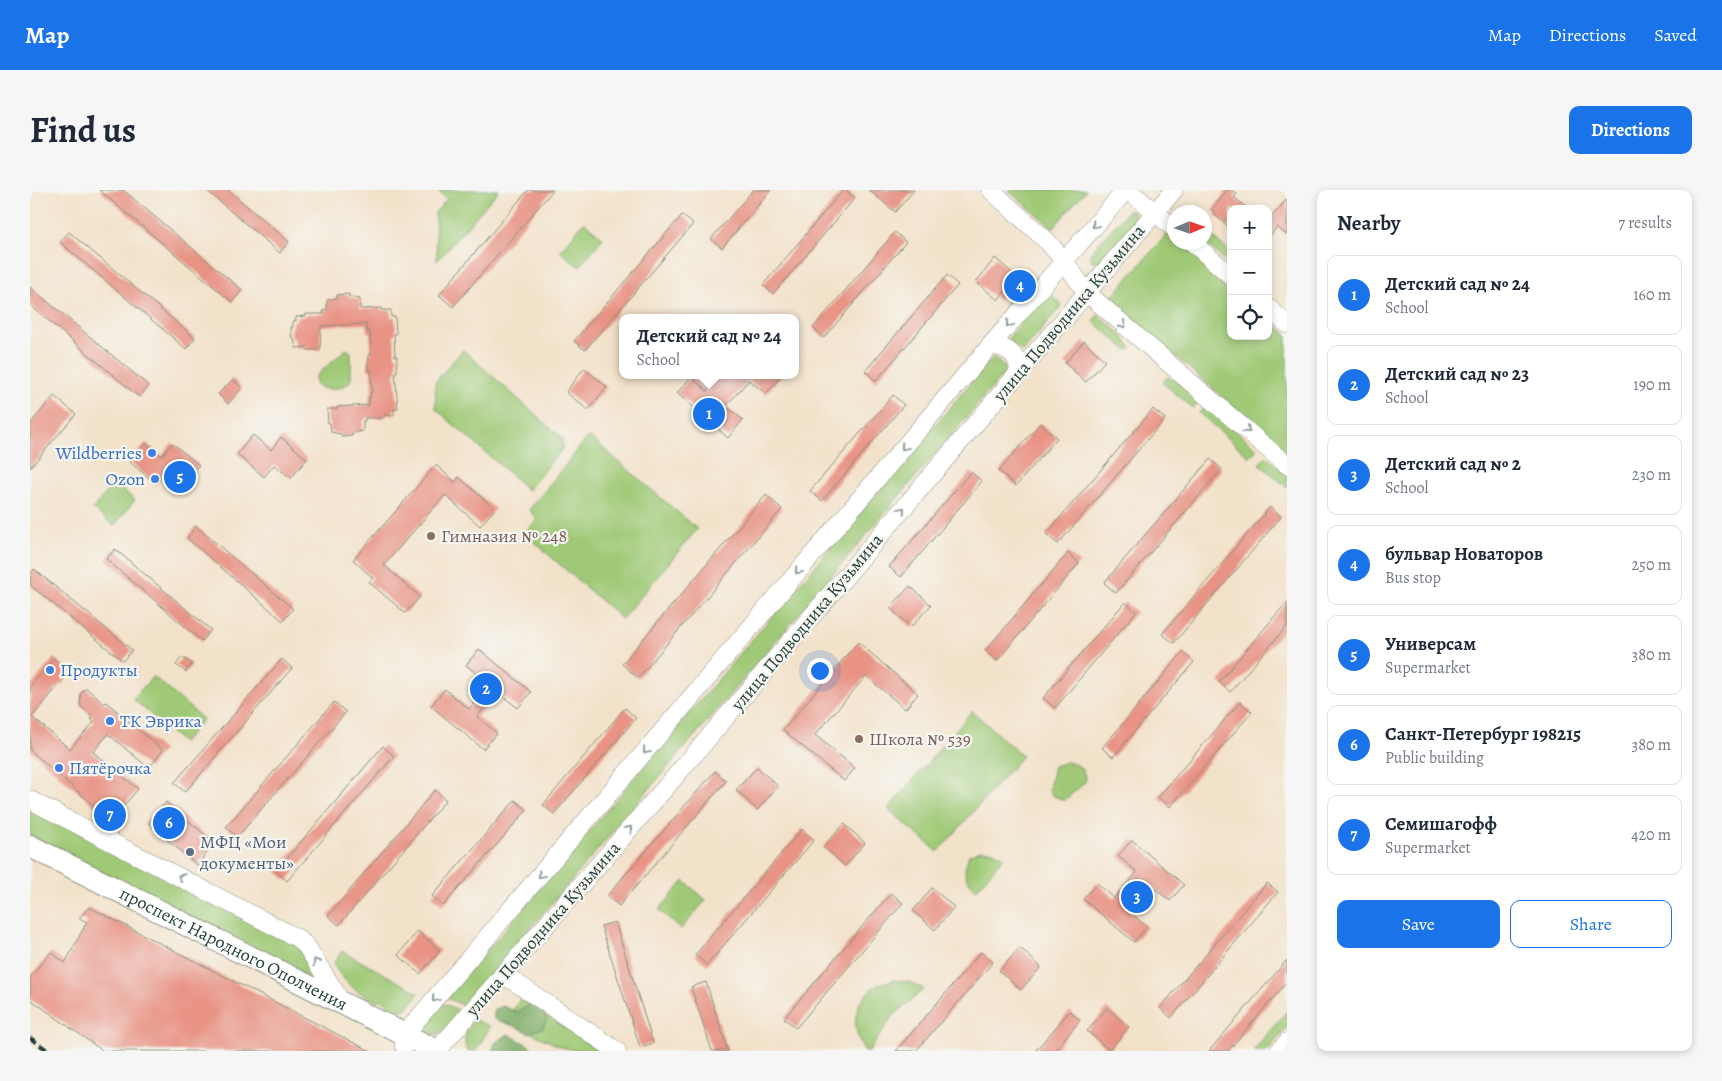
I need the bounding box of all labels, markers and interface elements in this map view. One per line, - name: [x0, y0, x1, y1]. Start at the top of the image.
- text: Map: [25, 19, 69, 51]
- text: Map: [1488, 23, 1521, 47]
- text: Directions: [1549, 23, 1626, 47]
- text: Saved: [1654, 23, 1697, 47]
- text: Find us: [30, 106, 136, 154]
- button: Directions: [1569, 106, 1692, 154]
- north arrow: [1167, 205, 1212, 250]
- map controls: [1227, 205, 1272, 340]
- button: +: [1227, 205, 1272, 250]
- text: Nearby: [1337, 209, 1400, 237]
- text: 7 results: [1618, 212, 1672, 234]
- street label: улица Подводника Кузьмина: [987, 219, 1151, 407]
- one-way arrow: [1092, 220, 1101, 229]
- button: −: [1227, 250, 1272, 295]
- pin: 4: [1004, 267, 1036, 305]
- text: Детский сад № 24: [1385, 271, 1530, 297]
- text: 1: [1351, 284, 1357, 306]
- text: 160 m: [1633, 284, 1671, 306]
- button: locate: [1227, 295, 1272, 340]
- text: School: [1385, 297, 1428, 319]
- popup: [619, 314, 799, 379]
- one-way arrow: [1006, 318, 1015, 327]
- one-way arrow: [1118, 319, 1127, 328]
- text: Детский сад № 24: [637, 323, 781, 349]
- text: School: [637, 349, 680, 371]
- text: Детский сад № 23: [1385, 361, 1529, 387]
- text: 2: [1350, 374, 1358, 396]
- text: 190 m: [1633, 374, 1671, 396]
- text: School: [1385, 387, 1428, 409]
- pin: 1: [693, 395, 725, 433]
- one-way arrow: [1241, 425, 1250, 433]
- place label: Wildberries: [54, 441, 142, 465]
- one-way arrow: [900, 442, 909, 451]
- marker: Wildberries: [146, 447, 158, 459]
- text: Детский сад № 2: [1385, 451, 1521, 477]
- pin: 5: [164, 458, 196, 496]
- text: 3: [1351, 464, 1357, 486]
- text: 230 m: [1632, 464, 1671, 486]
- place label: Ozon: [105, 467, 145, 491]
- marker: Ozon: [149, 473, 161, 485]
- text: School: [1385, 477, 1428, 499]
- one-way arrow: [896, 507, 905, 516]
- place label: Гимназия № 248: [441, 524, 567, 548]
- street label: улица Подводника Кузьмина: [725, 528, 889, 716]
- marker: Гимназия № 248: [425, 530, 437, 542]
- text: бульвар Новаторов: [1385, 541, 1543, 567]
- text: 4: [1350, 554, 1358, 576]
- text: 250 m: [1632, 554, 1671, 576]
- one-way arrow: [796, 565, 804, 574]
- text: Bus stop: [1385, 567, 1441, 589]
- text: Универсам: [1385, 631, 1476, 657]
- text: 5: [1351, 644, 1357, 666]
- text: 380 m: [1632, 644, 1671, 666]
- text: Supermarket: [1385, 657, 1471, 679]
- place label: Продукты: [60, 658, 138, 682]
- your location: [807, 658, 833, 684]
- marker: Продукты: [44, 664, 56, 676]
- pin: 2: [470, 670, 502, 708]
- place label: ТК Эврика: [120, 709, 203, 733]
- marker: ТК Эврика: [104, 715, 116, 727]
- text: Санкт-Петербург 198215: [1385, 721, 1581, 747]
- place label: Школа № 539: [869, 727, 971, 751]
- marker: Школа № 539: [853, 733, 865, 745]
- text: 6: [1350, 734, 1358, 756]
- text: 380 m: [1632, 734, 1671, 756]
- one-way arrow: [643, 745, 651, 754]
- text: Public building: [1385, 747, 1484, 769]
- place label: Пятёрочка: [69, 756, 152, 780]
- marker: Пятёрочка: [53, 762, 65, 774]
- pin: 7: [94, 796, 126, 834]
- pin: 6: [153, 804, 185, 842]
- text: Семишагофф: [1385, 811, 1497, 837]
- text: 7: [1351, 824, 1357, 846]
- text: 420 m: [1631, 824, 1671, 846]
- one-way arrow: [624, 826, 632, 835]
- place label: МФЦ «Мои документы»: [199, 830, 294, 875]
- street label: улица Подводника Кузьмина: [460, 836, 626, 1022]
- text: Supermarket: [1385, 837, 1471, 859]
- marker: МФЦ «Мои документы»: [184, 846, 196, 858]
- one-way arrow: [538, 869, 546, 878]
- one-way arrow: [177, 873, 186, 883]
- pin: 3: [1121, 878, 1153, 916]
- street label: проспект Народного Ополчения: [116, 881, 352, 1016]
- button: Save: [1337, 900, 1500, 948]
- button: Share: [1510, 900, 1672, 948]
- one-way arrow: [313, 958, 323, 967]
- one-way arrow: [432, 993, 441, 1002]

